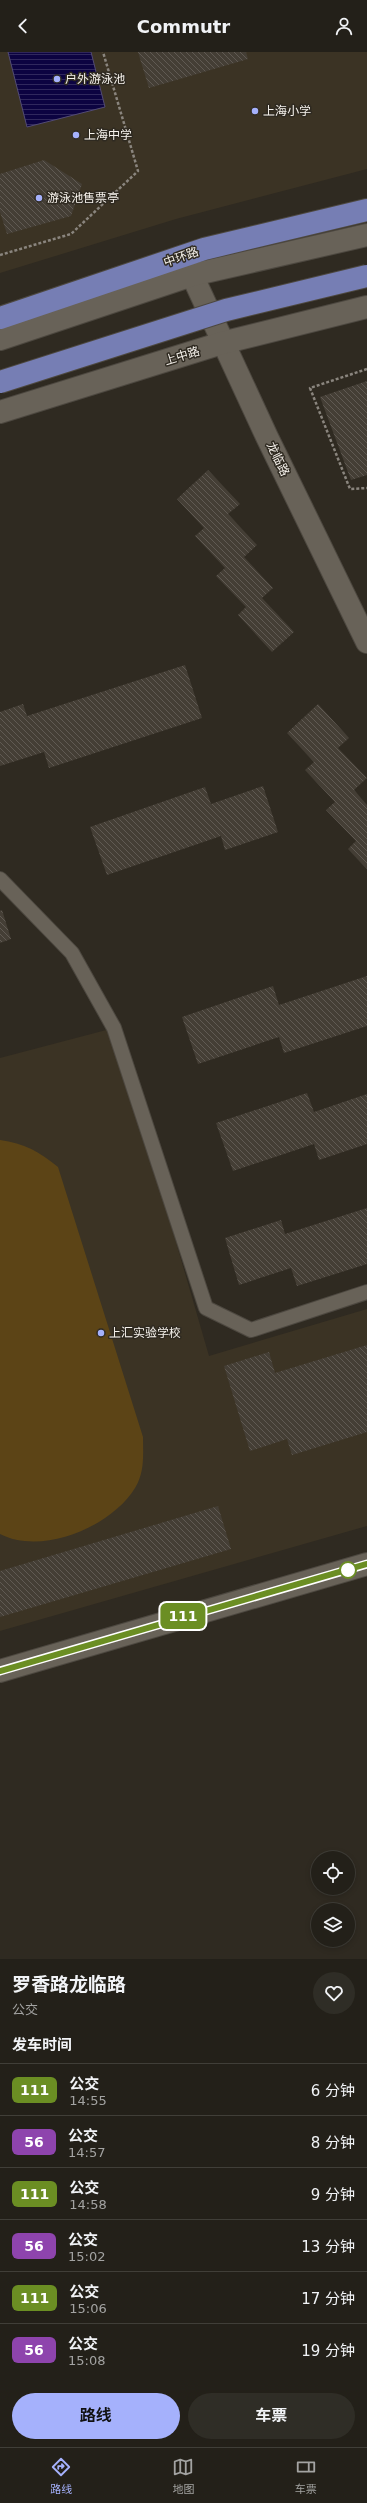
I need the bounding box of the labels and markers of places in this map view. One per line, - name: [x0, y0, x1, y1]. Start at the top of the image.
- place label: 户外游泳池: [65, 72, 125, 86]
- marker: 户外游泳池: [52, 74, 62, 84]
- place label: 上海小学: [263, 104, 311, 118]
- marker: 上海小学: [250, 106, 260, 116]
- place label: 上海中学: [84, 128, 132, 142]
- marker: 上海中学: [71, 130, 81, 140]
- place label: 游泳池售票亭: [47, 191, 119, 205]
- marker: 游泳池售票亭: [34, 193, 44, 203]
- place label: 上汇实验学校: [109, 1326, 181, 1340]
- marker: 上汇实验学校: [96, 1328, 106, 1338]
- unlabelled marker: [339, 1561, 357, 1579]

